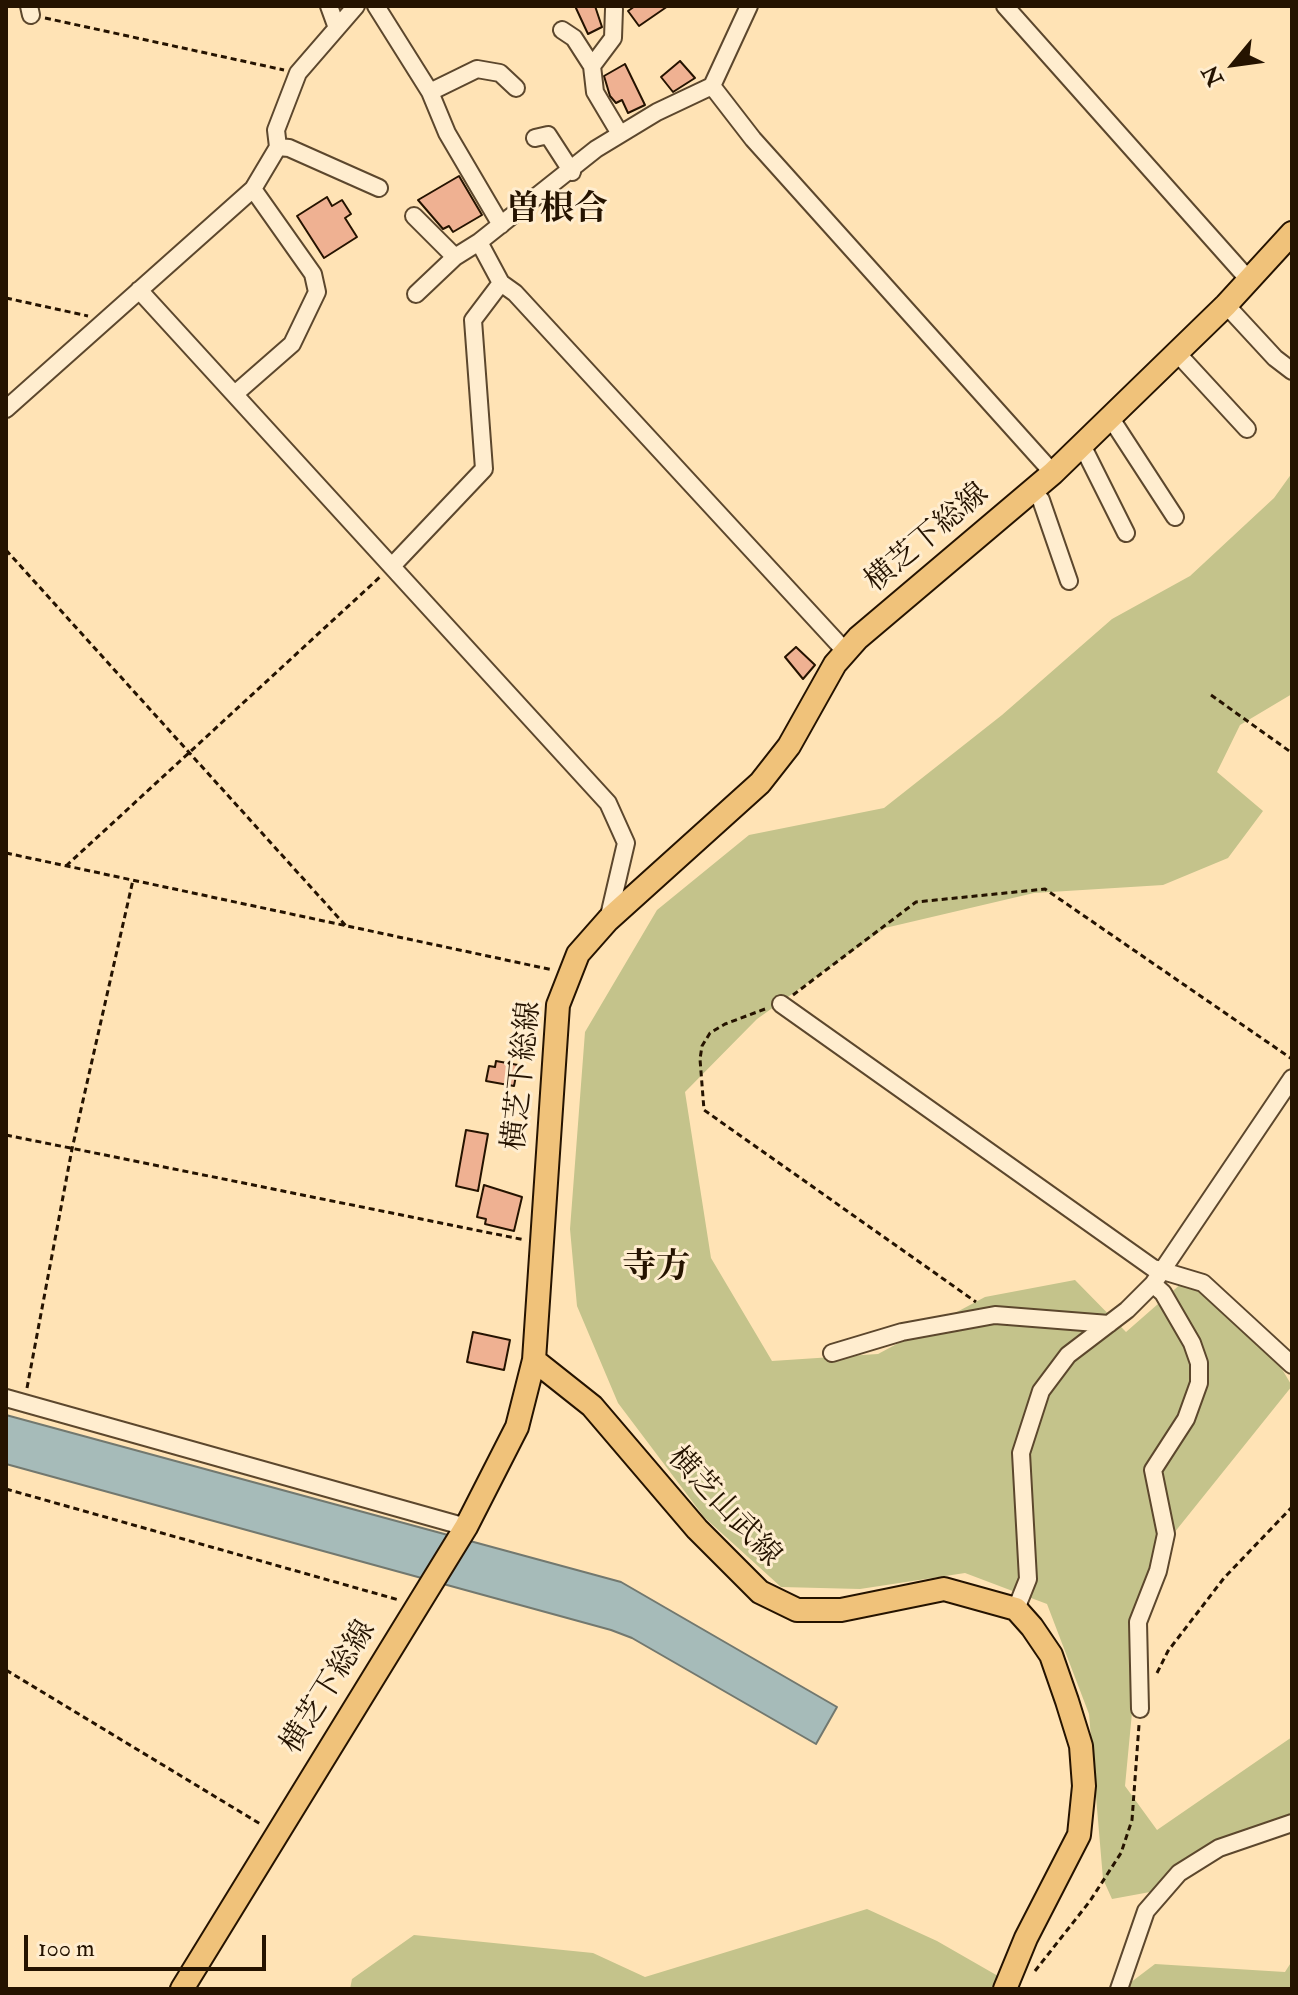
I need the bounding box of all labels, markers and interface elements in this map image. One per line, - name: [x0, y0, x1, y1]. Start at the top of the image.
- north arrow: [1194, 24, 1274, 104]
- text: N: [1196, 60, 1230, 91]
- district label: 曽根合: [506, 192, 608, 232]
- street label: 横芝下総線: [859, 477, 997, 601]
- street label: 横芝下総線: [498, 1000, 550, 1152]
- district label: 寺方: [622, 1250, 690, 1290]
- street label: 横芝山武線: [659, 1441, 787, 1575]
- street label: 横芝下総線: [275, 1615, 385, 1761]
- scale bar: [28, 1919, 270, 1969]
- text: 100 m: [38, 1933, 95, 1964]

